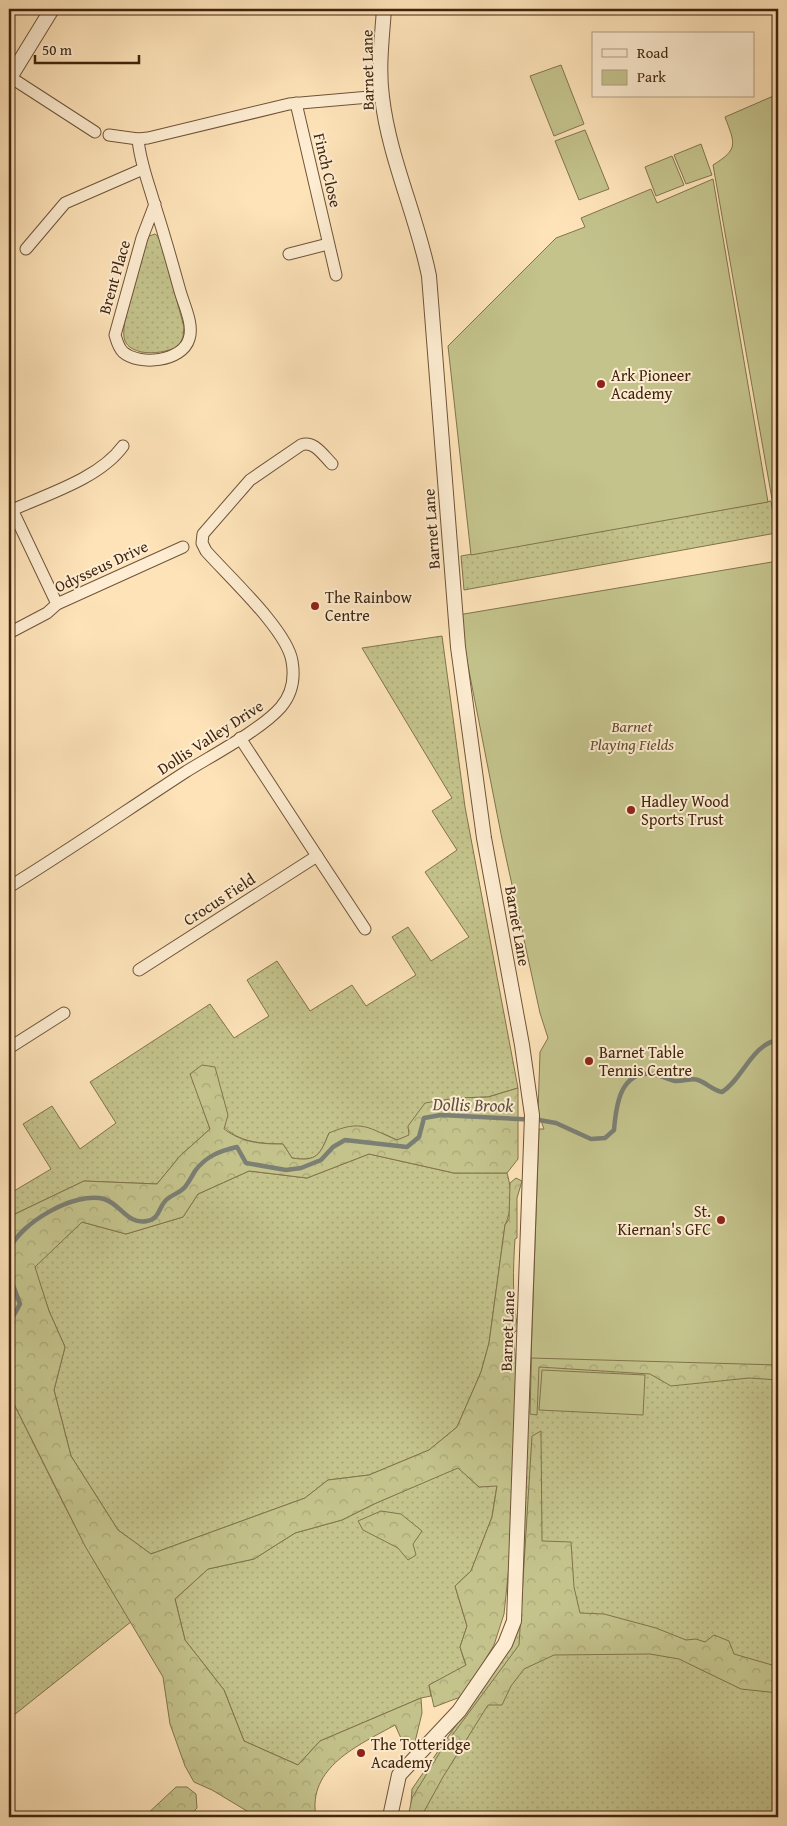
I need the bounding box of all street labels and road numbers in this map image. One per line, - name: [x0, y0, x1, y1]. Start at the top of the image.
- street label: Barnet Lane: [354, 29, 380, 111]
- street label: Finch Close: [308, 130, 348, 210]
- street label: Brent Place: [92, 237, 136, 317]
- street label: Barnet Lane: [416, 488, 446, 570]
- street label: Odysseus Drive: [50, 534, 152, 598]
- street label: Dollis Valley Drive: [152, 694, 268, 780]
- street label: Crocus Field: [178, 866, 260, 931]
- street label: Barnet Lane: [499, 884, 537, 968]
- street label: Barnet Lane: [494, 1290, 520, 1372]

